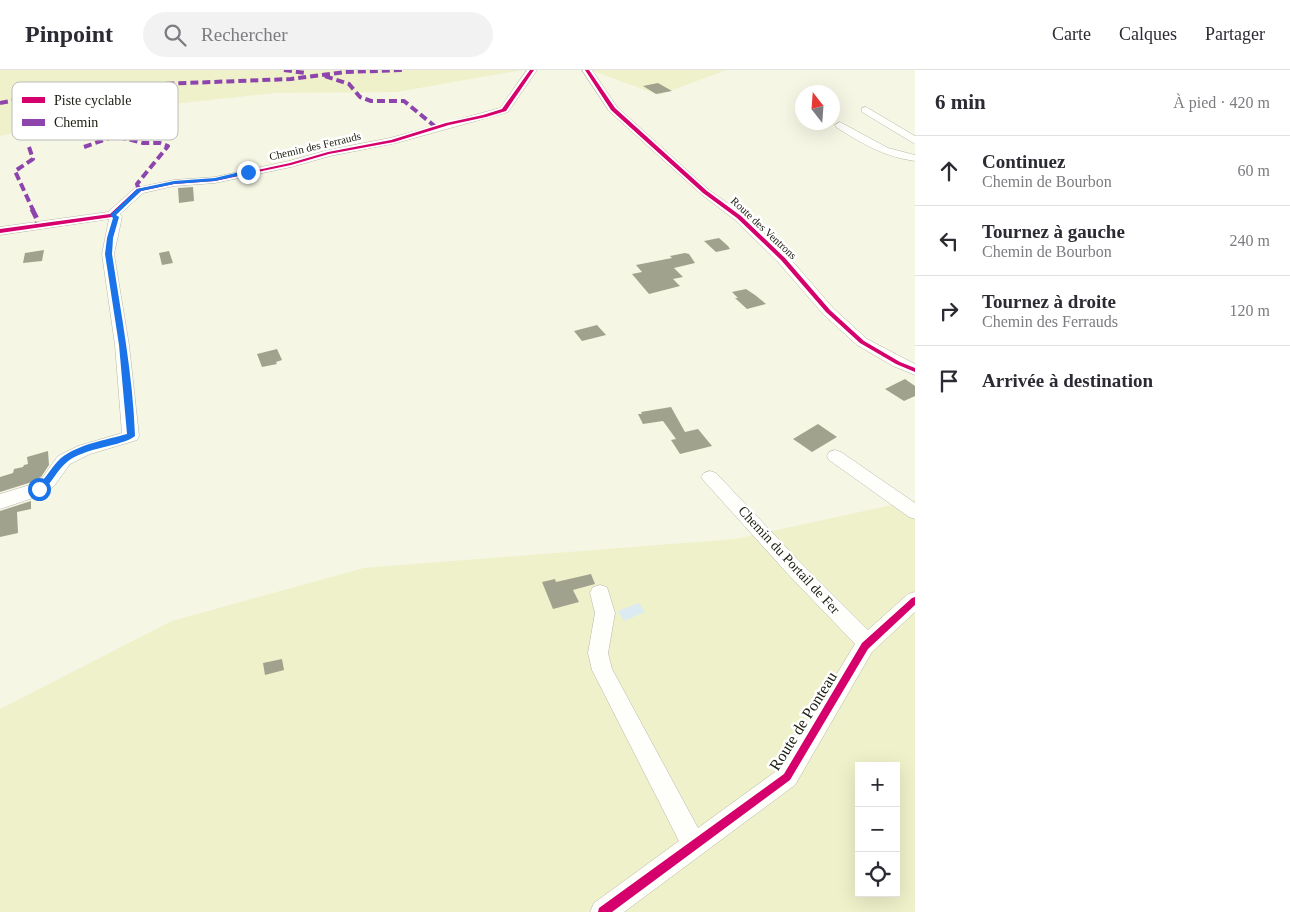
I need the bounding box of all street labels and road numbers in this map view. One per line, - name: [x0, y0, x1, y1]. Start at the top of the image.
- street label: Chemin des Ferrauds: [268, 130, 362, 162]
- street label: Route des Ventrons: [729, 195, 799, 261]
- street label: Chemin du Portail de Fer: [735, 503, 843, 617]
- street label: Route de Ponteau: [766, 669, 840, 773]

